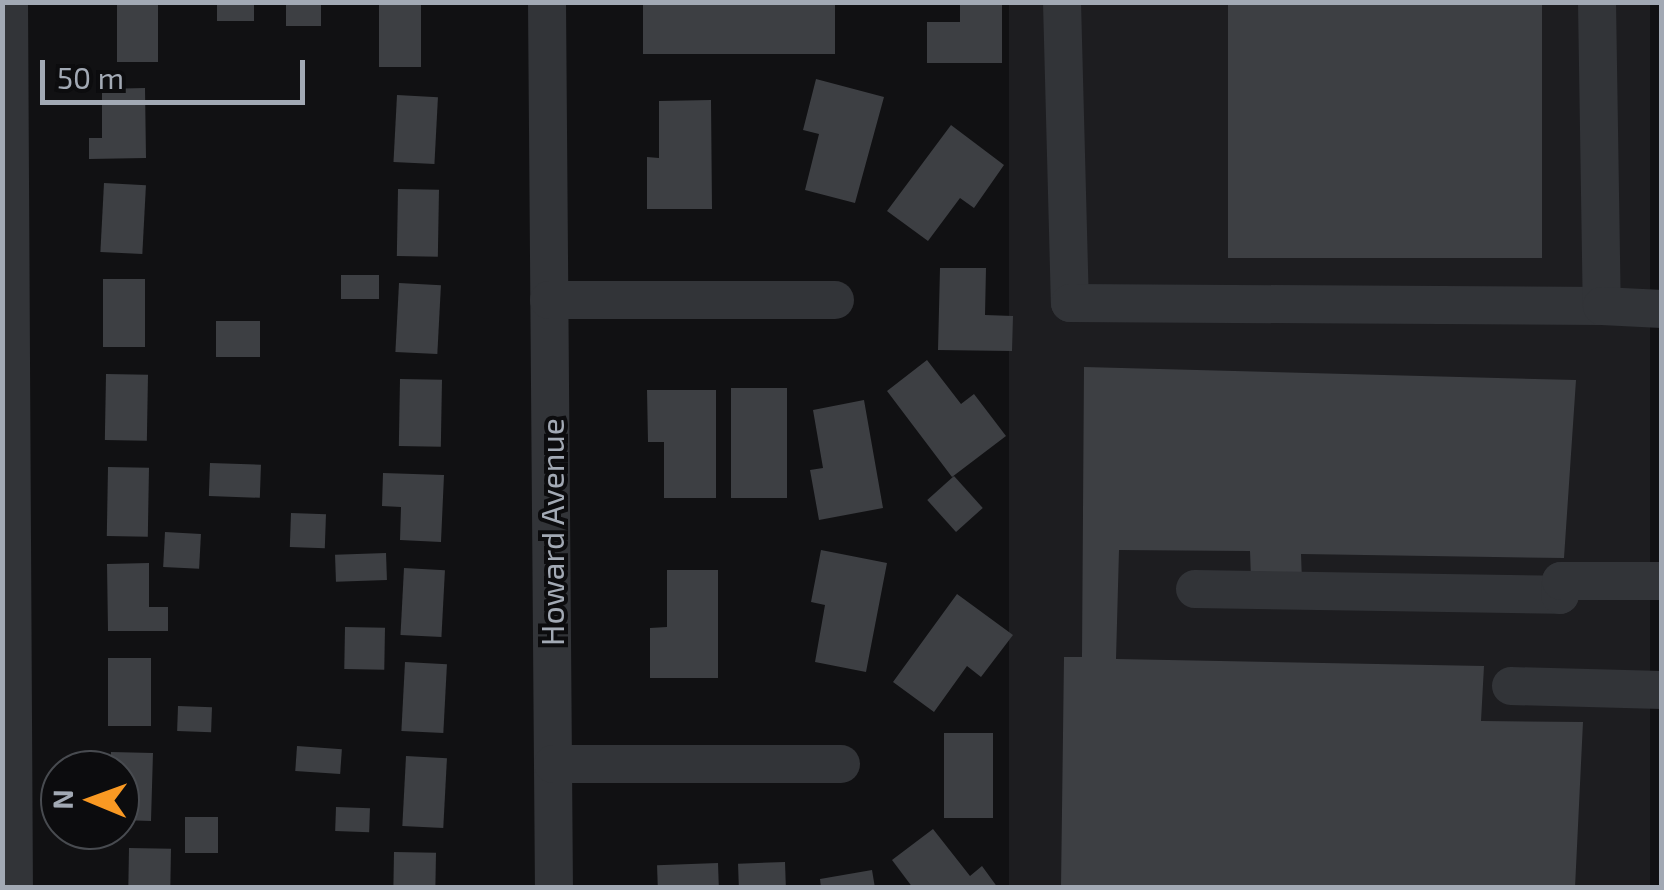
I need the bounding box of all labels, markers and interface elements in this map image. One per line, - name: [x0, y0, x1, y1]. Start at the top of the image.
- scale bar: [45, 40, 310, 102]
- text: 50 m: [57, 59, 124, 95]
- street label: Howard Avenue: [532, 418, 570, 646]
- north arrow: [40, 750, 140, 850]
- text: N: [45, 789, 79, 810]

